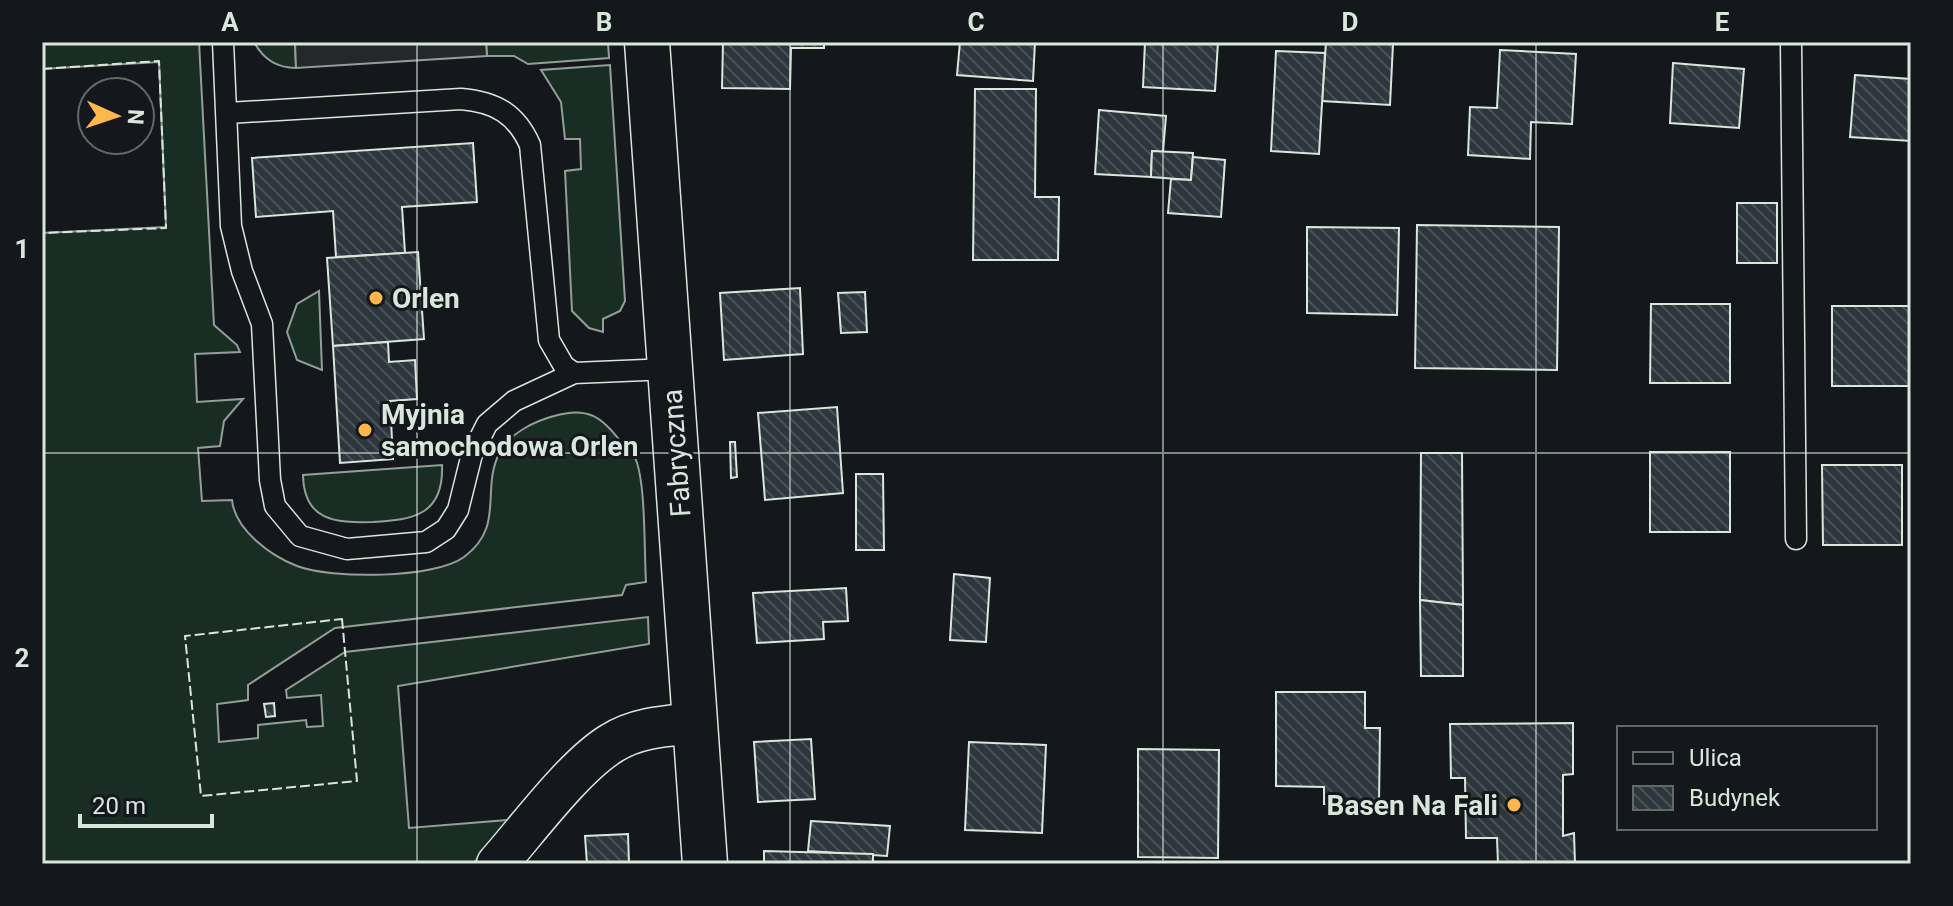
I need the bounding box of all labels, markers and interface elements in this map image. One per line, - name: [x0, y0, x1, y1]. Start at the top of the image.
- text: A: [221, 7, 239, 37]
- text: B: [596, 7, 612, 37]
- text: C: [967, 7, 985, 37]
- text: D: [1342, 7, 1358, 37]
- text: E: [1715, 7, 1730, 37]
- north arrow: [76, 76, 156, 156]
- text: N: [123, 109, 148, 125]
- text: 1: [15, 234, 29, 264]
- place label: Orlen: [392, 282, 460, 315]
- marker: Orlen: [367, 289, 385, 307]
- street label: Fabryczna: [656, 388, 697, 518]
- place label: Myjnia samochodowa Orlen: [381, 398, 638, 463]
- marker: Myjnia samochodowa Orlen: [356, 421, 374, 439]
- text: 2: [15, 643, 29, 673]
- legend: [1617, 726, 1877, 830]
- text: Ulica: [1689, 744, 1742, 772]
- scale bar: [80, 778, 212, 828]
- text: Budynek: [1689, 784, 1781, 812]
- place label: Basen Na Fali: [1327, 789, 1498, 822]
- text: 20 m: [92, 792, 146, 820]
- marker: Basen Na Fali: [1505, 796, 1523, 814]

